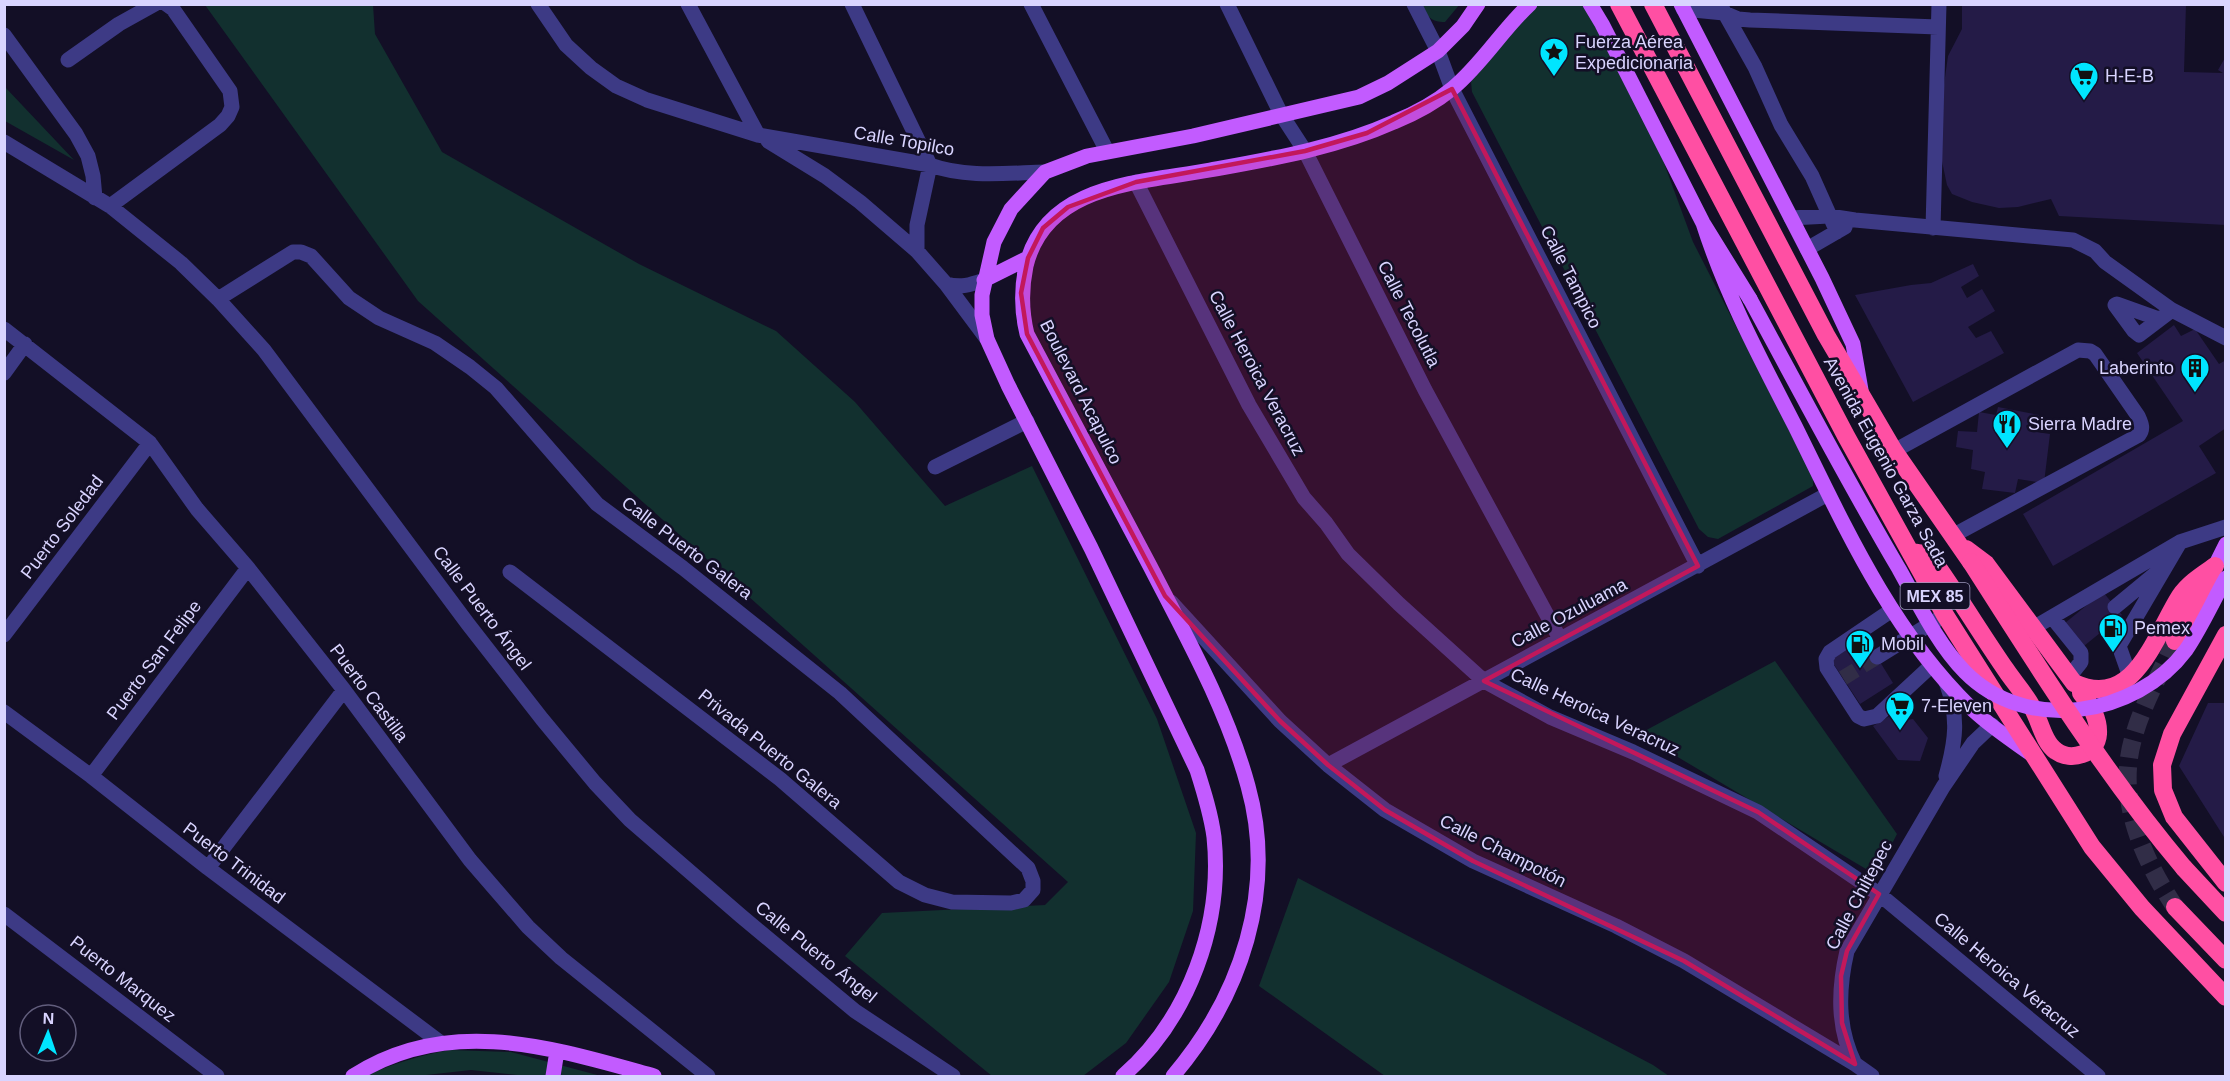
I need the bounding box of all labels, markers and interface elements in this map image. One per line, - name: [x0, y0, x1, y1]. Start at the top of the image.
- place label: Fuerza Aérea Expedicionaria: [1575, 32, 1694, 73]
- place icon: Fuerza Aérea Expedicionaria: [1538, 36, 1570, 78]
- supermarket icon: H-E-B: [2068, 60, 2100, 102]
- place label: H-E-B: [2105, 66, 2154, 86]
- street label: Calle Topilco: [852, 122, 956, 160]
- street label: Calle Tampico: [1536, 222, 1606, 332]
- street label: Calle Tecolutla: [1374, 257, 1445, 371]
- street label: Calle Heroica Veracruz: [1205, 287, 1309, 459]
- street label: Boulevard Acapulco: [1036, 317, 1126, 467]
- building icon: Laberinto: [2179, 352, 2211, 394]
- street label: Avenida Eugenio Garza Sada: [1820, 354, 1953, 571]
- place label: Laberinto: [2099, 358, 2174, 378]
- restaurant icon: Sierra Madre: [1991, 408, 2023, 450]
- place label: Sierra Madre: [2028, 414, 2132, 434]
- street label: Puerto Soledad: [17, 471, 107, 583]
- street label: Calle Puerto Galera: [618, 492, 757, 604]
- street label: Calle Puerto Ángel: [429, 542, 535, 674]
- street label: Calle Ozuluama: [1508, 574, 1631, 652]
- road number: MEX 85: [1900, 583, 1970, 609]
- street label: Puerto San Felipe: [103, 596, 205, 724]
- fuel station icon: Pemex: [2097, 612, 2129, 654]
- place label: Pemex: [2134, 618, 2190, 638]
- fuel station icon: Mobil: [1844, 628, 1876, 670]
- place label: Mobil: [1881, 634, 1924, 654]
- street label: Puerto Castilla: [326, 640, 413, 747]
- street label: Calle Heroica Veracruz: [1507, 664, 1683, 760]
- street label: Privada Puerto Galera: [695, 685, 846, 813]
- supermarket icon: 7-Eleven: [1884, 690, 1916, 732]
- place label: 7-Eleven: [1921, 696, 1992, 716]
- street label: Calle Champotón: [1437, 811, 1569, 891]
- street label: Puerto Trinidad: [179, 818, 289, 908]
- street label: Calle Chiltepec: [1822, 837, 1896, 953]
- street label: Calle Puerto Ángel: [751, 897, 881, 1007]
- street label: Calle Heroica Veracruz: [1930, 908, 2084, 1042]
- street label: Puerto Marquez: [66, 932, 180, 1026]
- north arrow: [18, 1003, 78, 1063]
- text: N: [42, 1010, 55, 1027]

